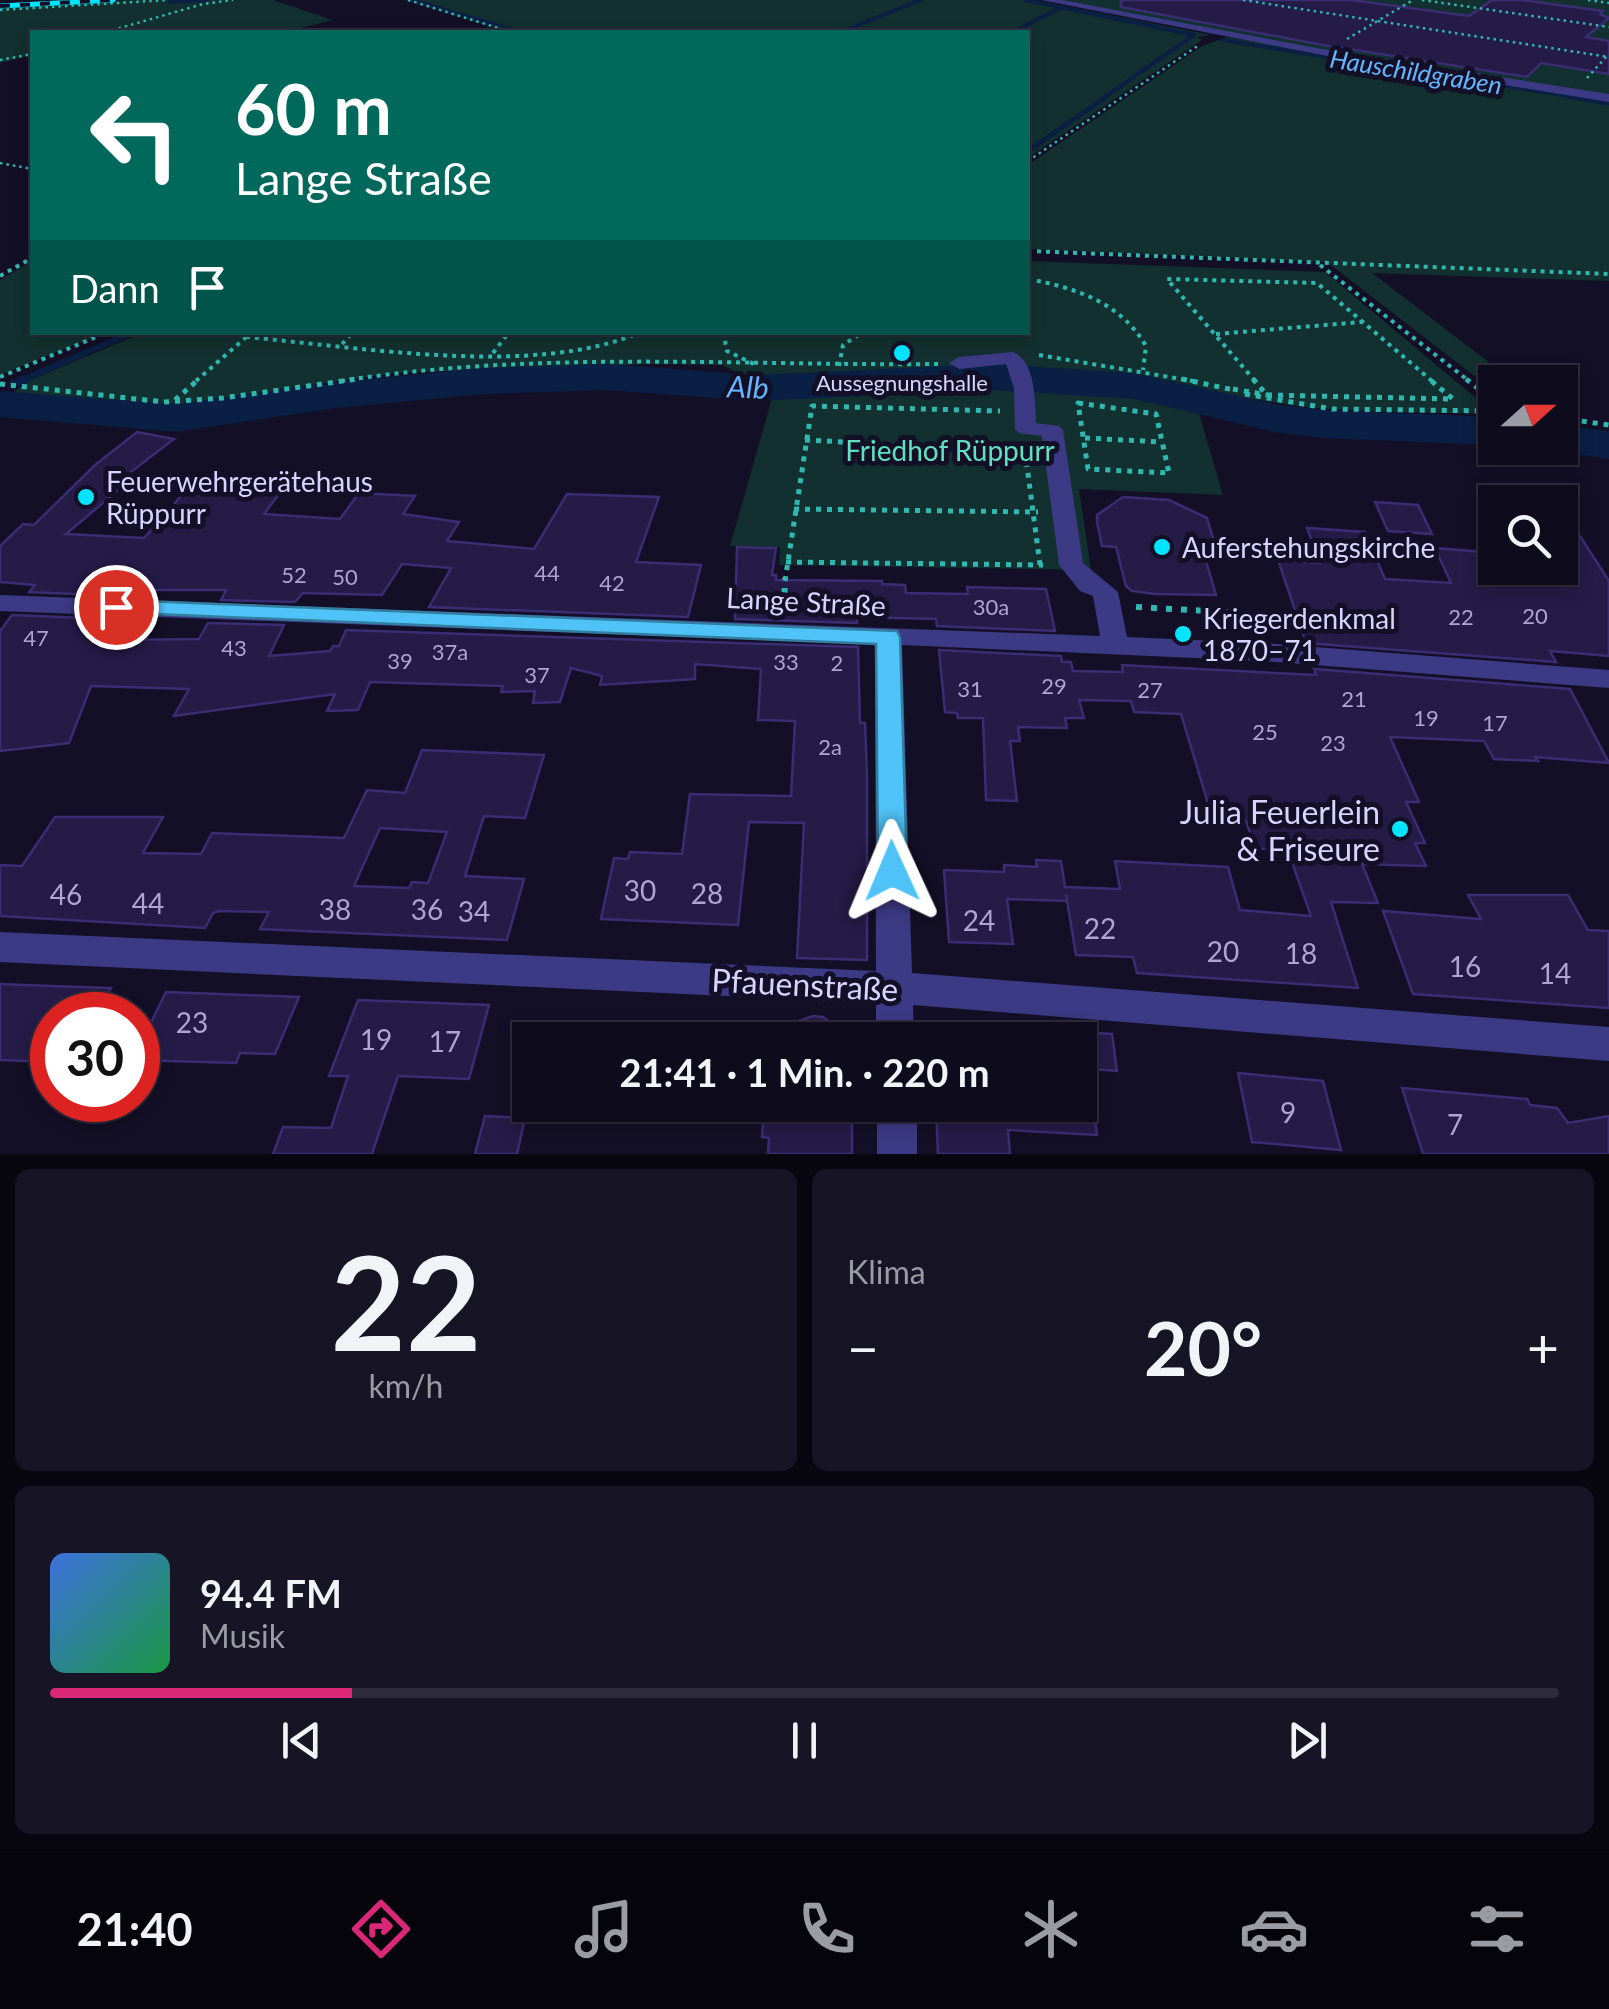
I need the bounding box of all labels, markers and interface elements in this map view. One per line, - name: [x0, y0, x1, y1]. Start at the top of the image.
- water label: Hauschildgraben: [1328, 43, 1504, 99]
- text: 60 m: [235, 66, 392, 150]
- icon: left: [70, 70, 200, 200]
- text: Lange Straße: [235, 151, 492, 205]
- icon: arrive: [180, 260, 235, 315]
- text: Dann: [70, 265, 160, 311]
- marker: Aussegnungshalle: [891, 342, 913, 364]
- north arrow: [1478, 365, 1578, 465]
- map controls: [1478, 365, 1578, 585]
- water label: Alb: [726, 367, 769, 405]
- place label: Aussegnungshalle: [816, 369, 988, 396]
- park label: Friedhof Rüppurr: [845, 433, 1055, 467]
- place label: Feuerwehrgerätehaus Rüppurr: [106, 464, 373, 530]
- button: search: [1478, 485, 1578, 585]
- marker: Feuerwehrgerätehaus Rüppurr: [75, 486, 97, 508]
- place label: Auferstehungskirche: [1182, 530, 1435, 564]
- marker: Auferstehungskirche: [1151, 536, 1173, 558]
- house number: 44: [534, 559, 560, 586]
- house number: 52: [281, 561, 307, 588]
- house number: 50: [332, 563, 358, 590]
- pin: [74, 565, 159, 650]
- house number: 42: [599, 569, 625, 596]
- icon: arrive: [89, 580, 144, 635]
- street label: Lange Straße: [725, 580, 887, 622]
- house number: 30a: [973, 593, 1009, 620]
- place label: Kriegerdenkmal 1870–71: [1203, 601, 1396, 667]
- house number: 20: [1522, 602, 1548, 629]
- house number: 22: [1448, 603, 1474, 630]
- marker: Kriegerdenkmal 1870–71: [1172, 623, 1194, 645]
- house number: 47: [23, 624, 49, 651]
- house number: 43: [221, 634, 247, 661]
- house number: 37a: [432, 638, 468, 665]
- house number: 39: [387, 647, 413, 674]
- house number: 33: [773, 648, 799, 675]
- house number: 2: [831, 649, 843, 676]
- house number: 37: [524, 661, 550, 688]
- house number: 29: [1041, 672, 1067, 699]
- house number: 31: [957, 675, 983, 702]
- house number: 27: [1137, 676, 1163, 703]
- house number: 21: [1341, 685, 1367, 712]
- house number: 19: [1413, 704, 1439, 731]
- house number: 17: [1482, 709, 1508, 736]
- house number: 25: [1252, 718, 1278, 745]
- house number: 23: [1320, 729, 1346, 756]
- house number: 2a: [818, 733, 842, 760]
- place label: Julia Feuerlein & Friseure: [1180, 792, 1380, 868]
- marker: Julia Feuerlein & Friseure: [1389, 818, 1411, 840]
- position arrow: [840, 819, 944, 923]
- house number: 30: [624, 873, 656, 907]
- house number: 28: [691, 876, 723, 910]
- house number: 46: [50, 877, 82, 911]
- house number: 44: [132, 886, 164, 920]
- house number: 38: [319, 892, 351, 926]
- house number: 36: [411, 892, 443, 926]
- house number: 34: [458, 894, 490, 928]
- house number: 24: [963, 903, 995, 937]
- house number: 22: [1084, 911, 1116, 945]
- house number: 20: [1207, 934, 1239, 968]
- house number: 18: [1285, 936, 1317, 970]
- house number: 16: [1449, 949, 1481, 983]
- house number: 14: [1539, 956, 1571, 990]
- street label: Pfauenstraße: [711, 960, 899, 1008]
- speed limit sign: 30: [30, 992, 160, 1122]
- house number: 23: [176, 1005, 208, 1039]
- house number: 19: [360, 1022, 392, 1056]
- house number: 17: [429, 1024, 461, 1058]
- text: 21:41 · 1 Min. · 220 m: [620, 1049, 989, 1095]
- house number: 9: [1280, 1095, 1296, 1129]
- house number: 7: [1447, 1107, 1463, 1141]
- text: 22: [331, 1223, 481, 1379]
- text: Klima: [847, 1252, 926, 1291]
- text: 20°: [1144, 1302, 1262, 1392]
- text: −: [847, 1314, 879, 1380]
- text: +: [1527, 1314, 1559, 1380]
- text: km/h: [369, 1366, 443, 1405]
- text: 94.4 FM: [200, 1570, 342, 1616]
- text: Musik: [200, 1616, 285, 1655]
- icon: previous: [274, 1713, 329, 1768]
- icon: pause: [777, 1713, 832, 1768]
- icon: next: [1280, 1713, 1335, 1768]
- icon: directions: [346, 1894, 416, 1964]
- icon: music: [569, 1894, 639, 1964]
- icon: phone: [792, 1894, 862, 1964]
- icon: climate: [1016, 1894, 1086, 1964]
- icon: car: [1239, 1894, 1309, 1964]
- icon: filters: [1462, 1894, 1532, 1964]
- text: 21:40: [77, 1902, 193, 1956]

